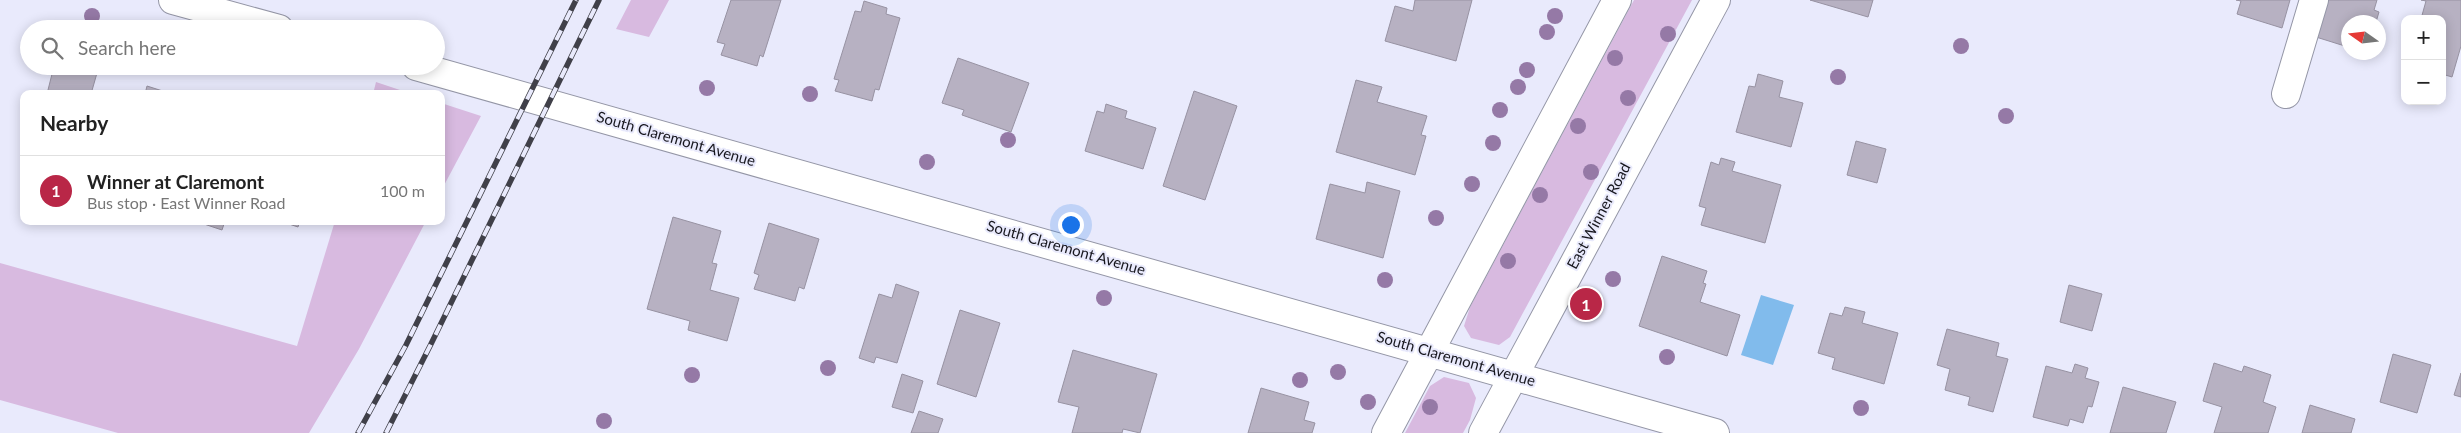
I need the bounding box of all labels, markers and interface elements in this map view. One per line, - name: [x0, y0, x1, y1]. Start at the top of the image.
- north arrow: [2341, 15, 2386, 60]
- map controls: [2401, 15, 2446, 105]
- button: +: [2401, 15, 2446, 60]
- search box: [20, 20, 445, 75]
- icon: search: [38, 34, 66, 62]
- text: Search here: [78, 36, 176, 59]
- button: −: [2401, 60, 2446, 105]
- street label: South Claremont Avenue: [595, 107, 758, 169]
- text: Nearby: [40, 110, 108, 135]
- street label: East Winner Road: [1563, 159, 1634, 272]
- text: Winner at Claremont: [87, 170, 264, 193]
- text: 1: [51, 181, 61, 200]
- text: 100 m: [380, 181, 425, 200]
- text: Bus stop · East Winner Road: [87, 193, 286, 212]
- your location: [1058, 212, 1084, 238]
- street label: South Claremont Avenue: [985, 216, 1148, 278]
- pin: 1: [1570, 285, 1602, 323]
- street label: South Claremont Avenue: [1375, 327, 1538, 389]

